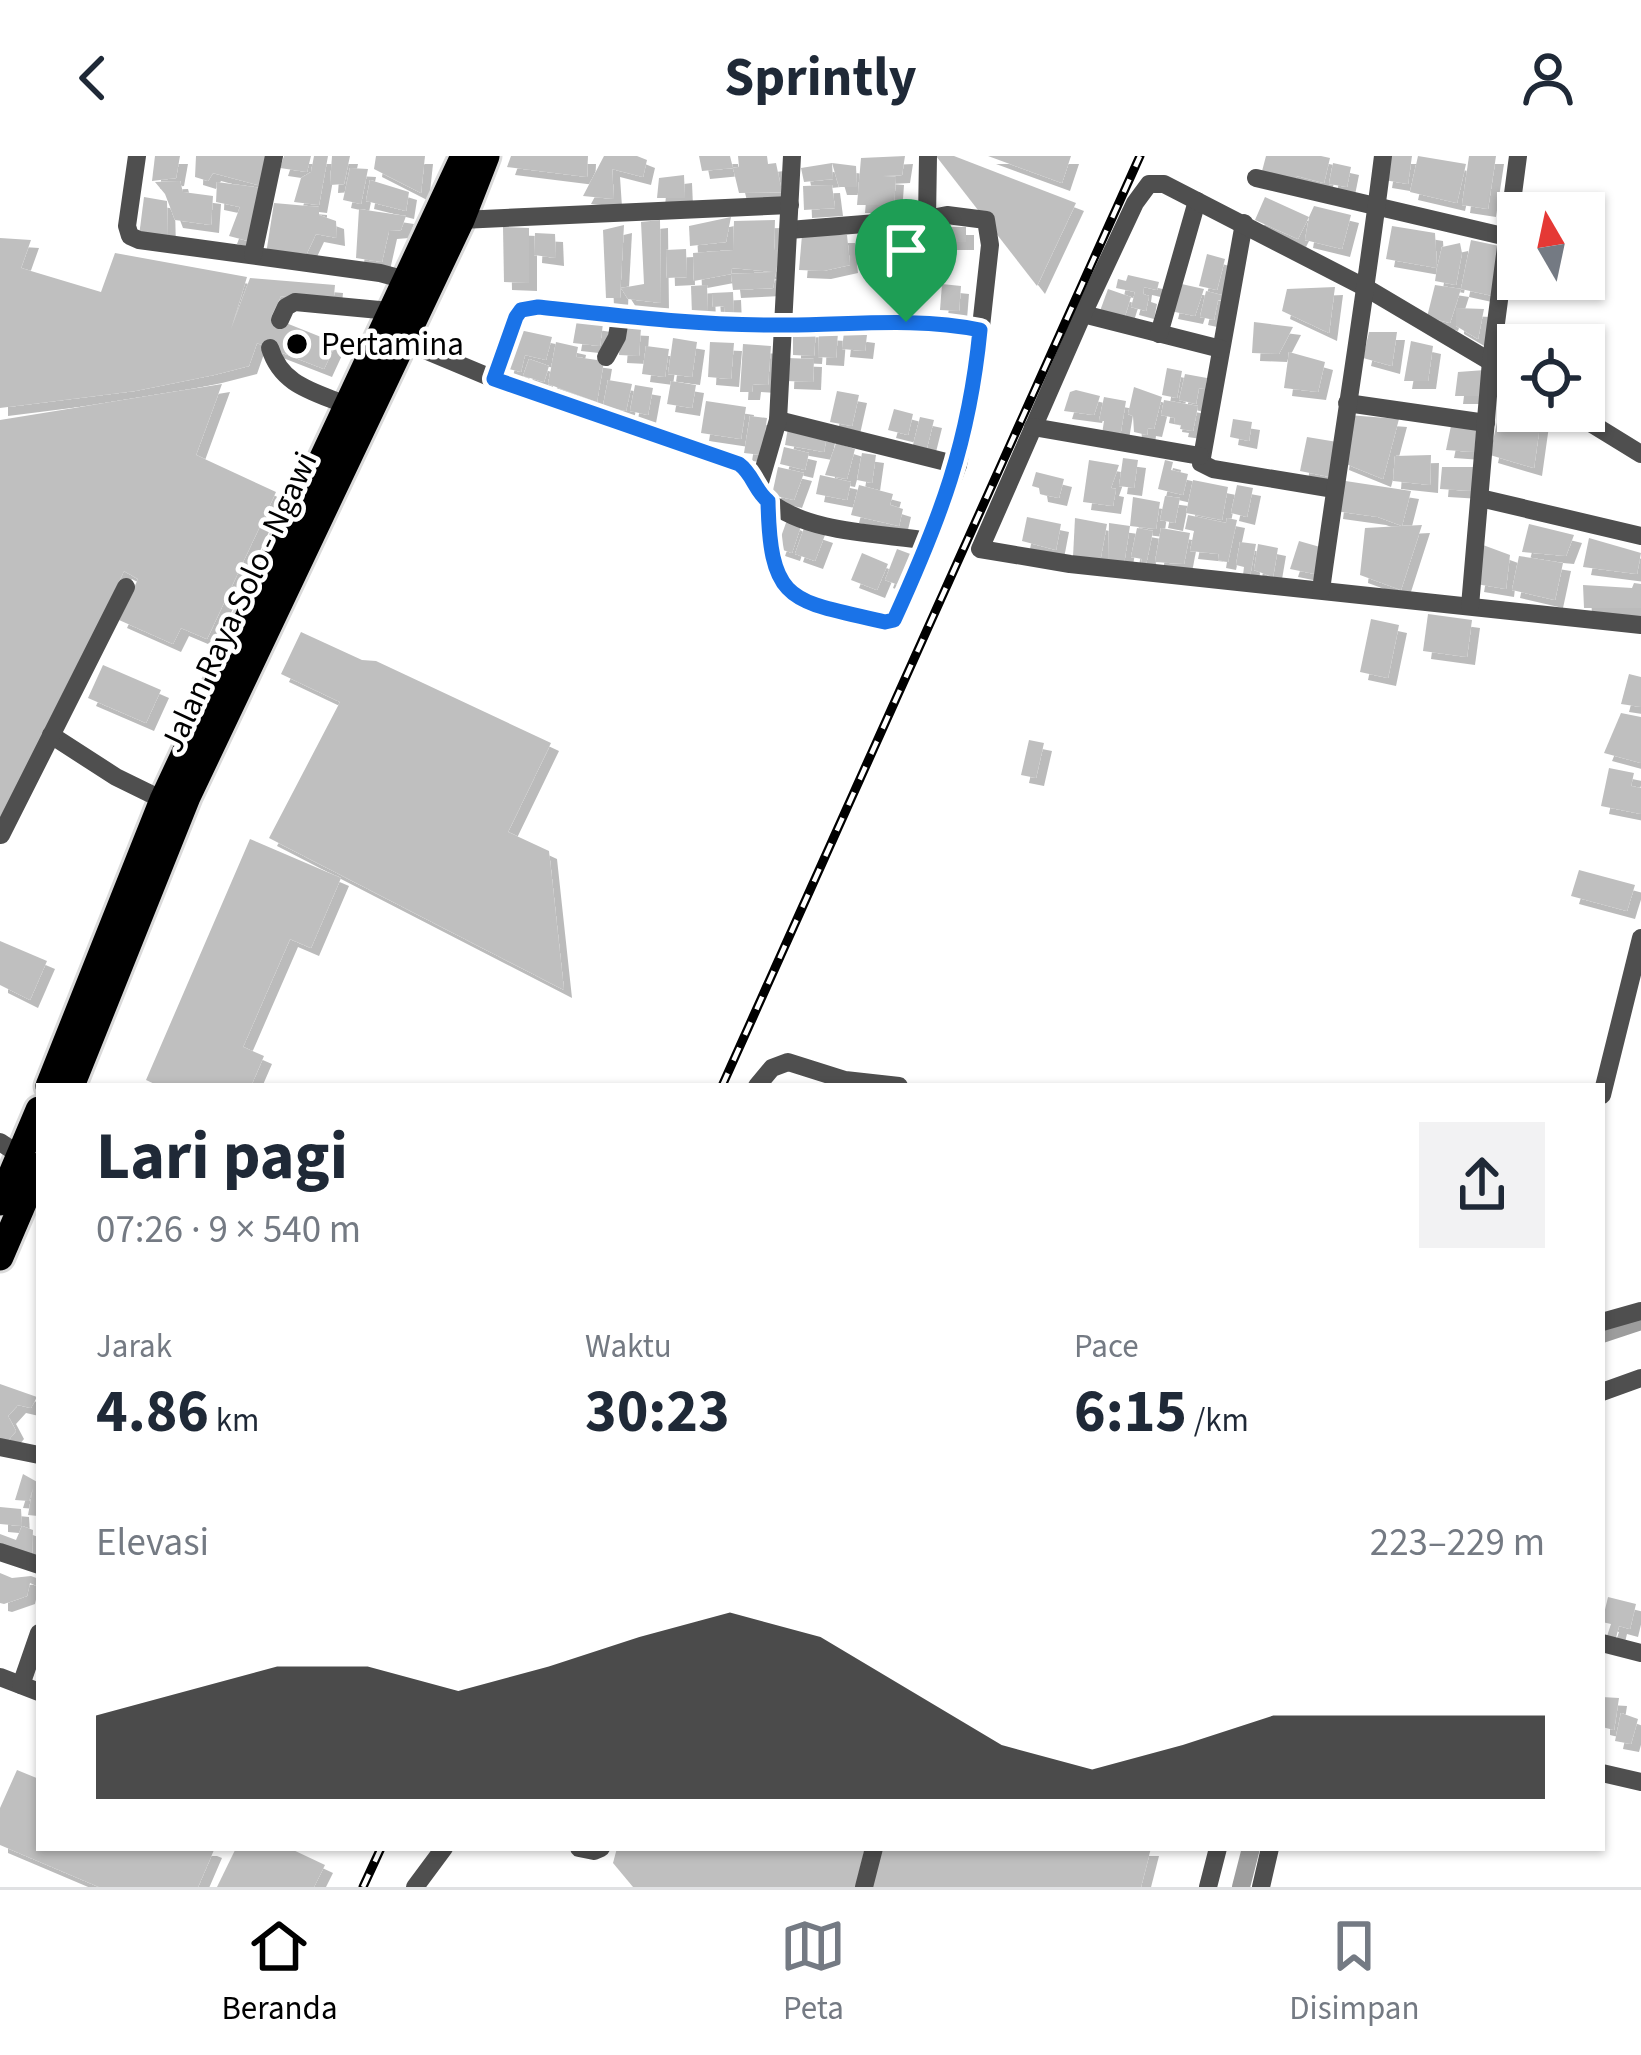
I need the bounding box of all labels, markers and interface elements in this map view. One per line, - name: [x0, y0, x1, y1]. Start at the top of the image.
- text: Sprintly: [724, 40, 917, 117]
- icon: back: [60, 45, 126, 111]
- icon: person: [1515, 45, 1581, 111]
- north arrow: [1497, 192, 1605, 300]
- map controls: [1497, 192, 1605, 432]
- pin: [855, 199, 957, 322]
- icon: arrive: [873, 217, 939, 283]
- place label: Pertamina: [321, 321, 464, 368]
- button: locate: [1497, 324, 1605, 432]
- marker: Pertamina: [284, 331, 310, 357]
- street label: Jalan Raya Solo - Ngawi: [149, 444, 329, 760]
- text: Lari pagi: [96, 1110, 348, 1204]
- button: share: [1419, 1122, 1545, 1248]
- text: 07:26 · 9 × 540 m: [96, 1202, 361, 1258]
- text: Jarak: [96, 1323, 172, 1370]
- text: Waktu: [585, 1323, 672, 1370]
- text: Pace: [1074, 1323, 1139, 1370]
- text: 4.86: [96, 1370, 209, 1455]
- text: 30:23: [585, 1370, 730, 1455]
- text: 6:15: [1074, 1370, 1187, 1455]
- text: km: [209, 1397, 259, 1444]
- text: /km: [1187, 1397, 1249, 1444]
- text: Elevasi: [96, 1515, 209, 1571]
- text: 223–229 m: [1370, 1515, 1545, 1571]
- tab: Beranda: [221, 1913, 338, 2032]
- tab: Peta: [780, 1913, 846, 2032]
- tab: Disimpan: [1289, 1913, 1420, 2032]

